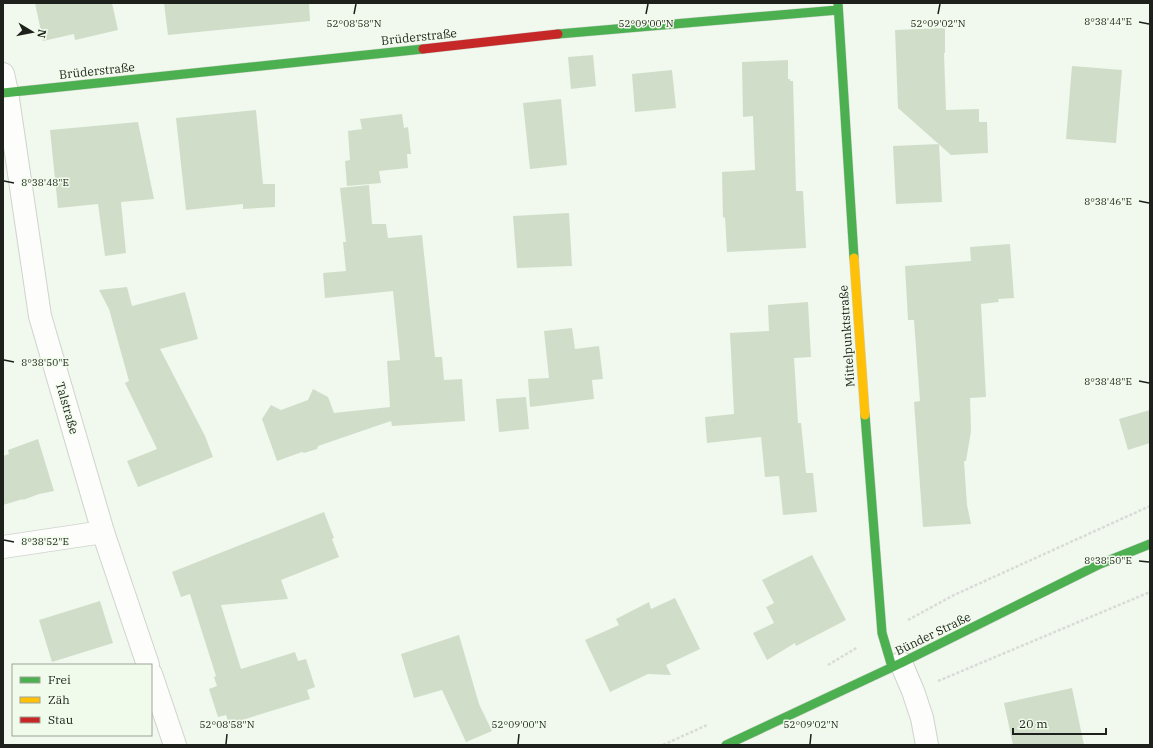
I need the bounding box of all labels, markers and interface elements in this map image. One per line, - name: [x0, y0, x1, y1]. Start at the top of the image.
- north arrow: [12, 12, 52, 52]
- text: 8°38'44"E: [1084, 15, 1132, 28]
- text: 52°08'58"N: [327, 17, 382, 30]
- text: 52°09'00"N: [619, 17, 674, 30]
- text: 52°09'02"N: [911, 17, 966, 30]
- street label: Brüderstraße: [380, 25, 458, 48]
- text: N: [34, 28, 49, 40]
- street label: Brüderstraße: [58, 59, 136, 82]
- text: 8°38'48"E: [21, 176, 69, 189]
- text: 8°38'46"E: [1084, 195, 1132, 208]
- street label: Mittelpunktstraße: [835, 285, 858, 388]
- text: 8°38'50"E: [21, 356, 69, 369]
- text: 8°38'48"E: [1084, 375, 1132, 388]
- street label: Talstraße: [53, 380, 82, 436]
- text: 8°38'52"E: [21, 535, 69, 548]
- text: 8°38'50"E: [1084, 554, 1132, 567]
- street label: Bünder Straße: [893, 609, 973, 658]
- legend: [12, 664, 152, 736]
- text: Frei: [48, 672, 71, 687]
- text: Zäh: [48, 692, 70, 707]
- scale bar: [1013, 710, 1106, 736]
- text: Stau: [48, 712, 74, 727]
- text: 20 m: [1019, 716, 1048, 731]
- text: 52°08'58"N: [200, 718, 255, 731]
- text: 52°09'00"N: [492, 718, 547, 731]
- text: 52°09'02"N: [784, 718, 839, 731]

